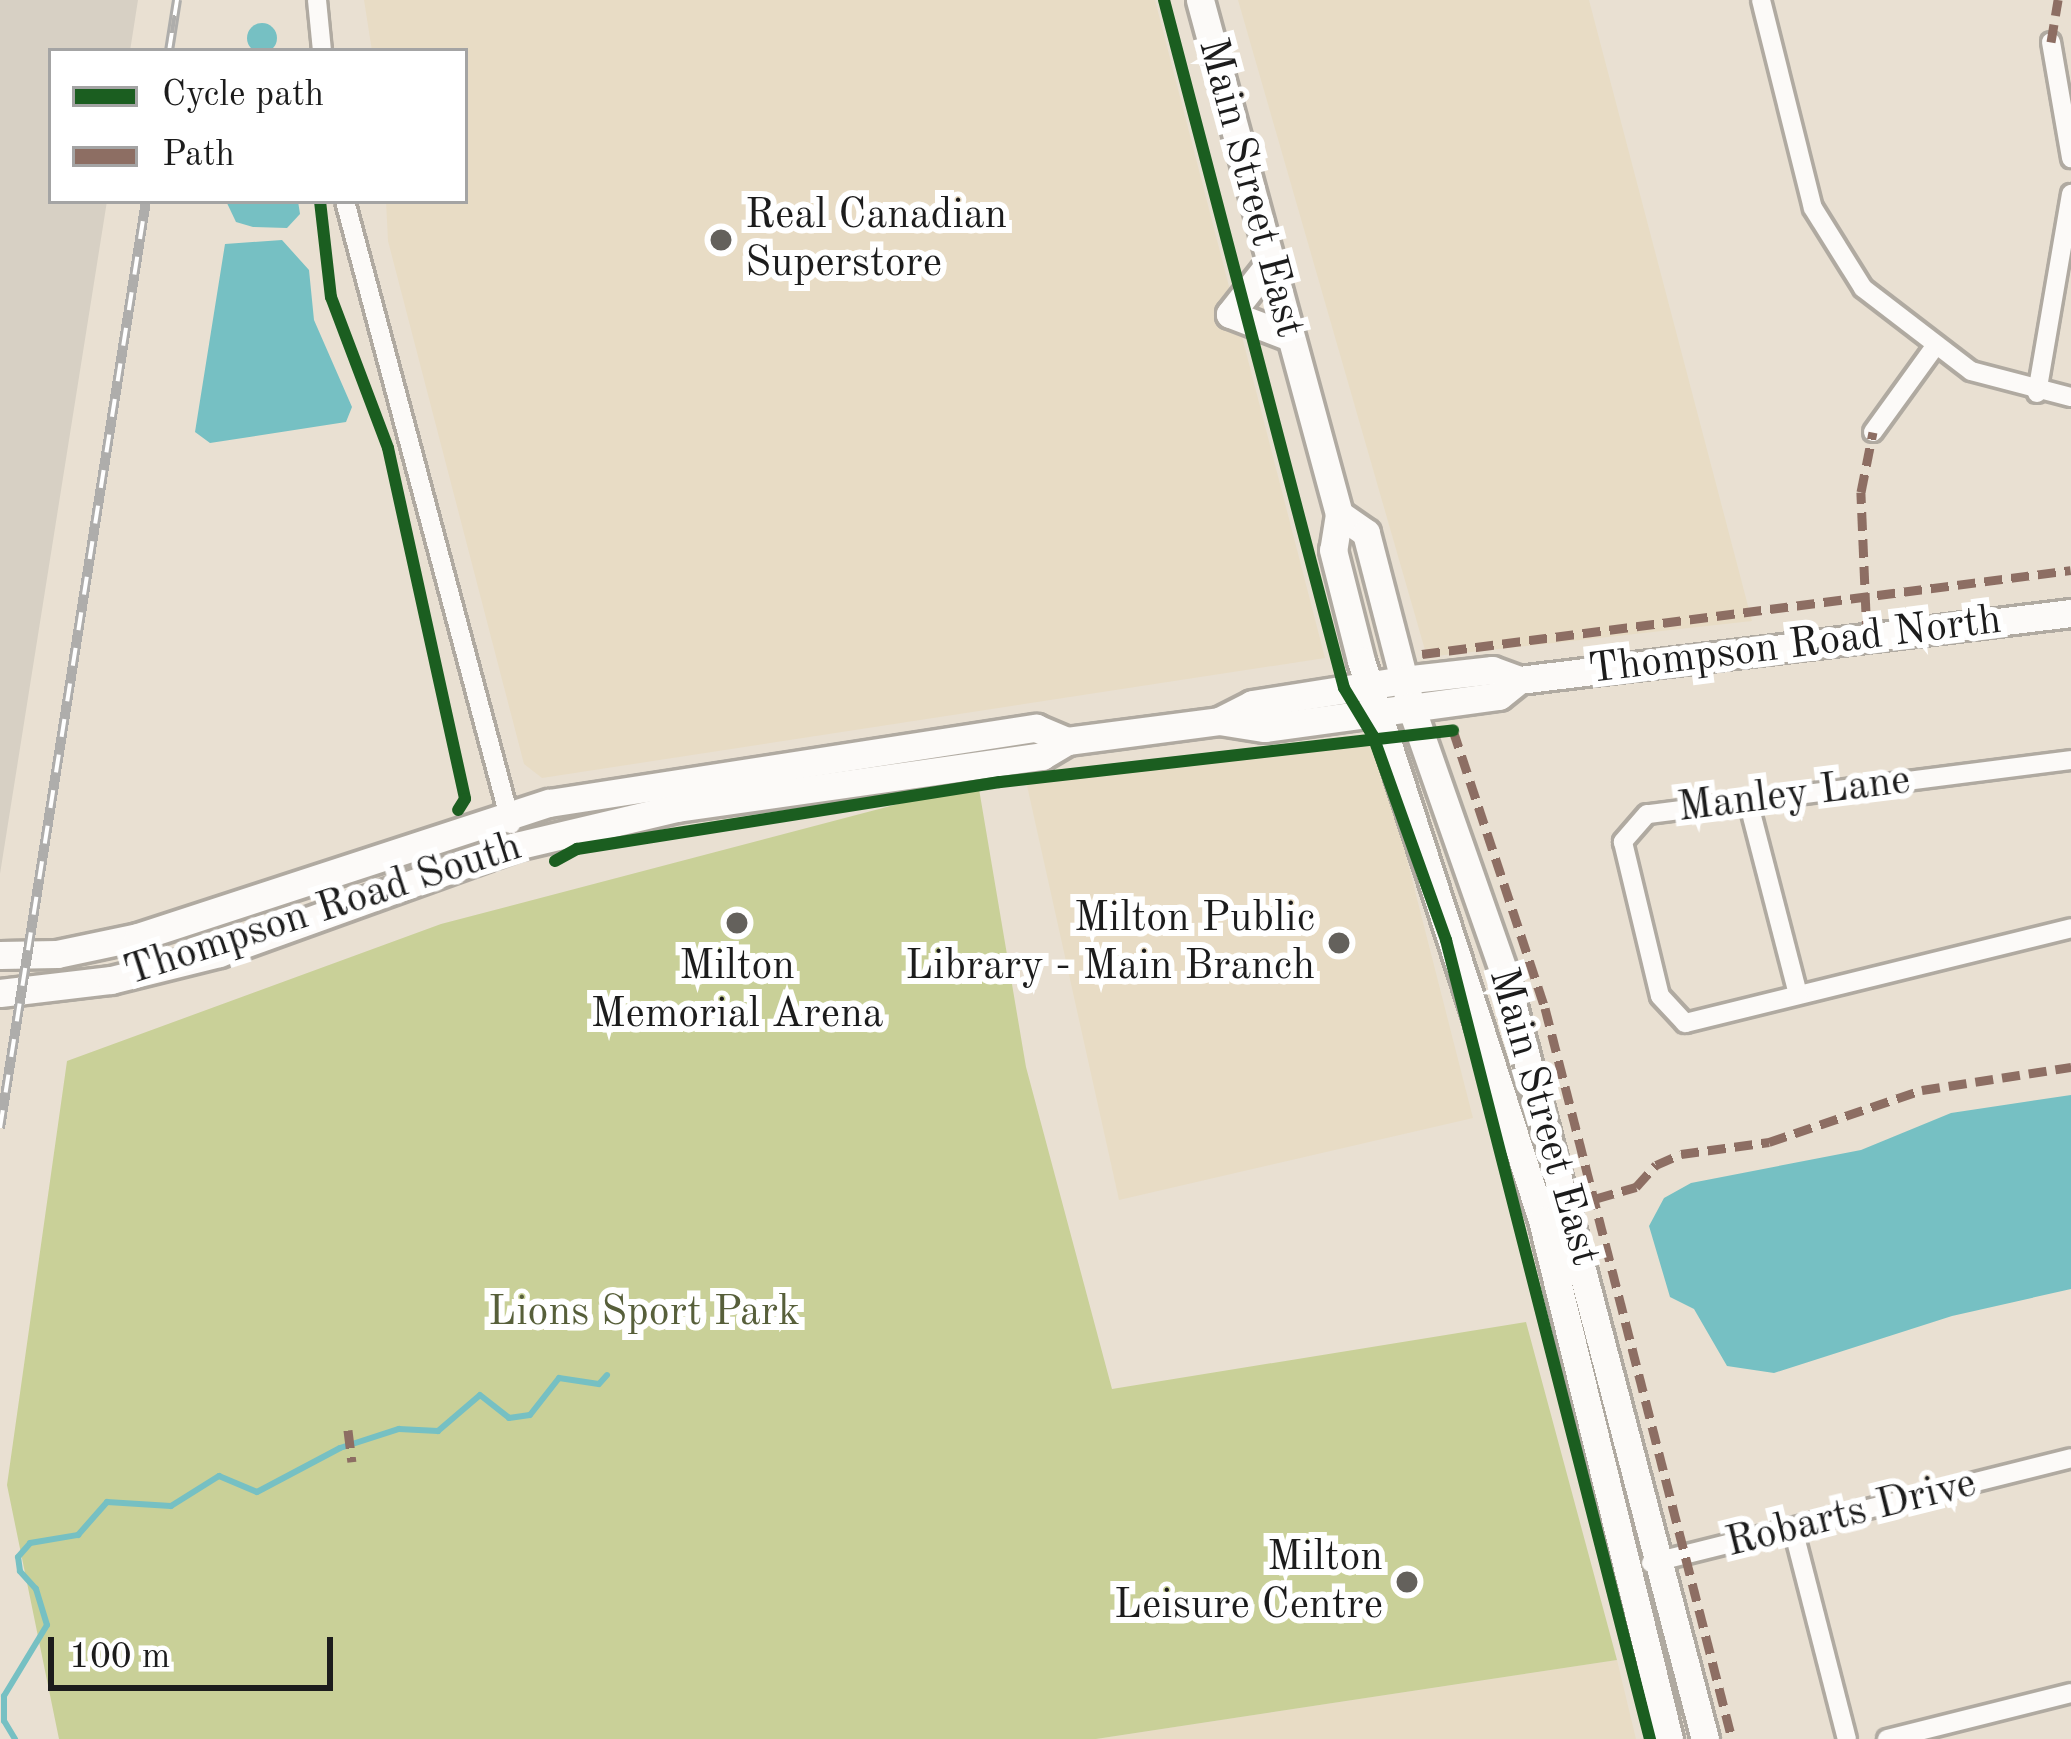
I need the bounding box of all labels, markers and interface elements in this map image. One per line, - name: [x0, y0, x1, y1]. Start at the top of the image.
- street label: Main Street East: [1186, 33, 1314, 343]
- legend: [48, 48, 468, 204]
- text: Cycle path: [162, 78, 324, 114]
- text: Path: [162, 138, 235, 174]
- place label: Real Canadian Superstore: [745, 191, 1007, 290]
- marker: Real Canadian Superstore: [708, 227, 734, 253]
- street label: Thompson Road North: [1586, 596, 2004, 696]
- street label: Manley Lane: [1675, 756, 1913, 834]
- street label: Thompson Road South: [118, 822, 528, 998]
- place label: Milton Public Library - Main Branch: [905, 894, 1315, 992]
- marker: Milton Memorial Arena: [724, 910, 750, 936]
- marker: Milton Public Library - Main Branch: [1326, 930, 1352, 956]
- place label: Milton Memorial Arena: [590, 942, 884, 1040]
- street label: Main Street East: [1476, 962, 1610, 1272]
- park label: Lions Sport Park: [488, 1288, 800, 1338]
- street label: Robarts Drive: [1721, 1459, 1981, 1569]
- place label: Milton Leisure Centre: [1114, 1533, 1383, 1632]
- marker: Milton Leisure Centre: [1394, 1569, 1420, 1595]
- scale bar: [54, 1613, 339, 1687]
- text: 100 m: [69, 1640, 170, 1676]

